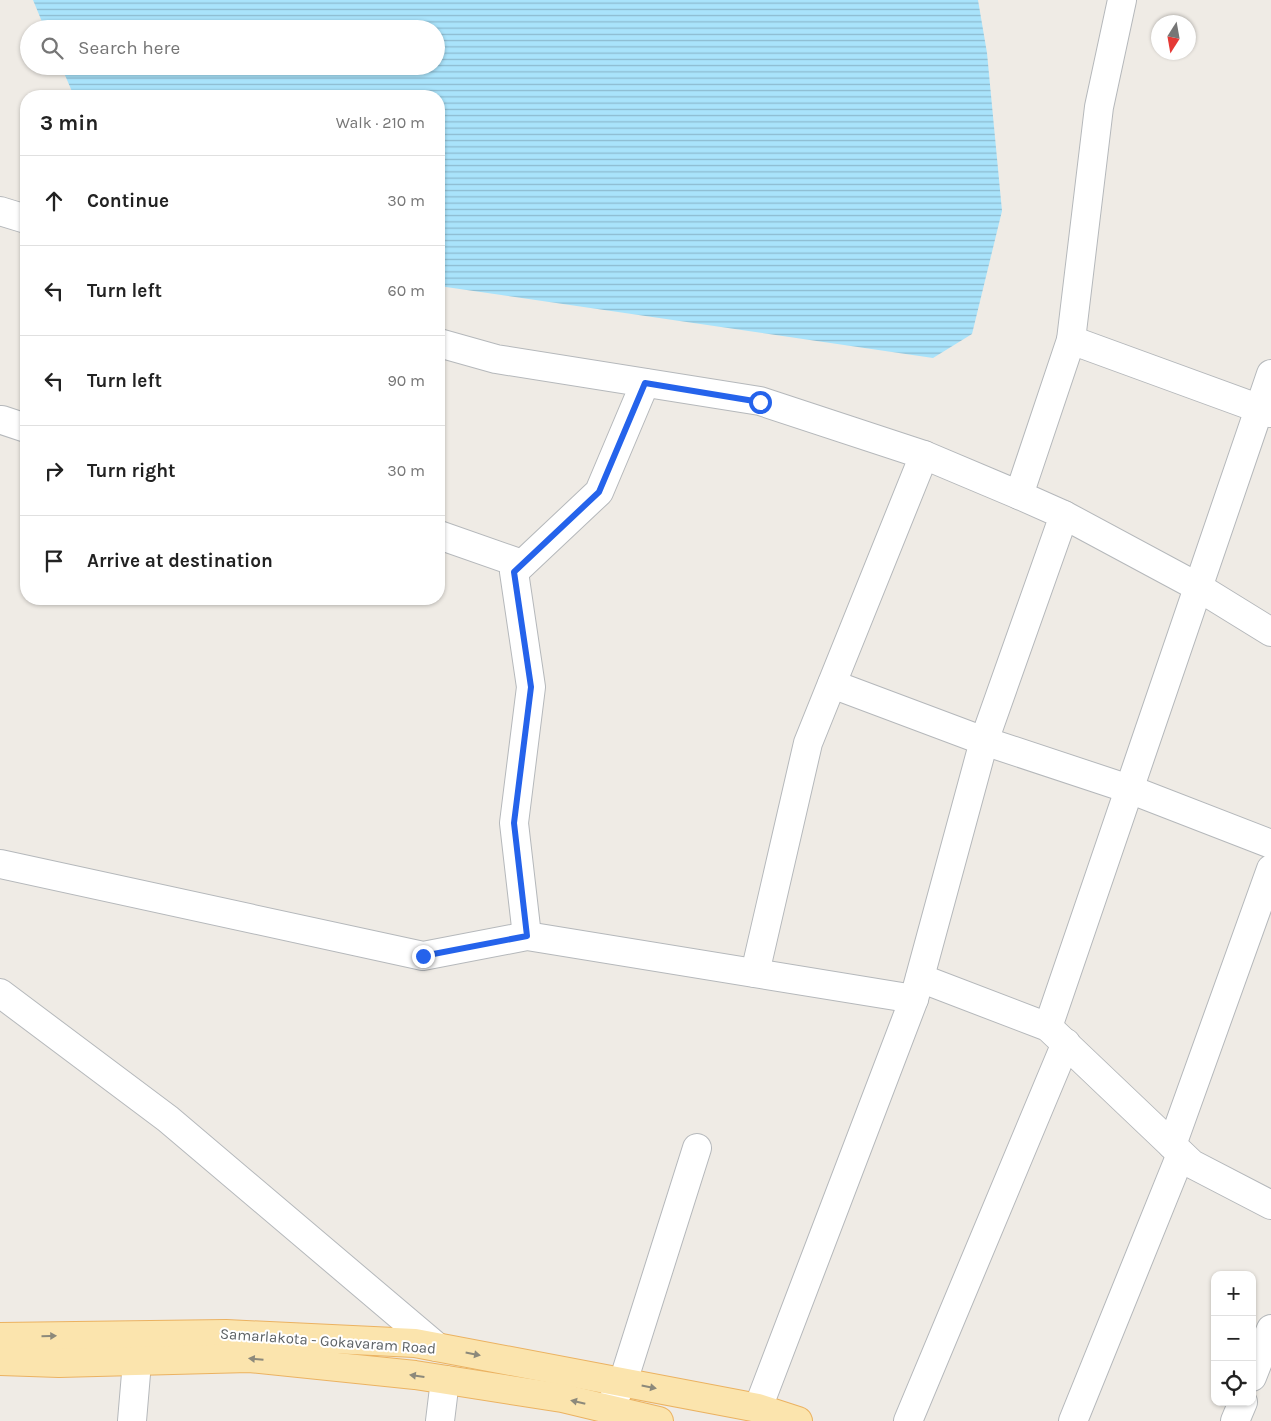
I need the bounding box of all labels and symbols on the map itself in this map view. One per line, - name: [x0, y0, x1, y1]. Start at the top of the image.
- north arrow: [1151, 15, 1196, 60]
- route start: [749, 391, 772, 414]
- route end: [412, 945, 435, 968]
- street label: Samarlakota - Gokavaram Road: [219, 1324, 437, 1358]
- one-way arrow: [41, 1332, 57, 1340]
- one-way arrow: [465, 1350, 480, 1358]
- one-way arrow: [248, 1355, 264, 1363]
- one-way arrow: [409, 1371, 425, 1379]
- one-way arrow: [642, 1384, 658, 1392]
- one-way arrow: [570, 1398, 585, 1406]

